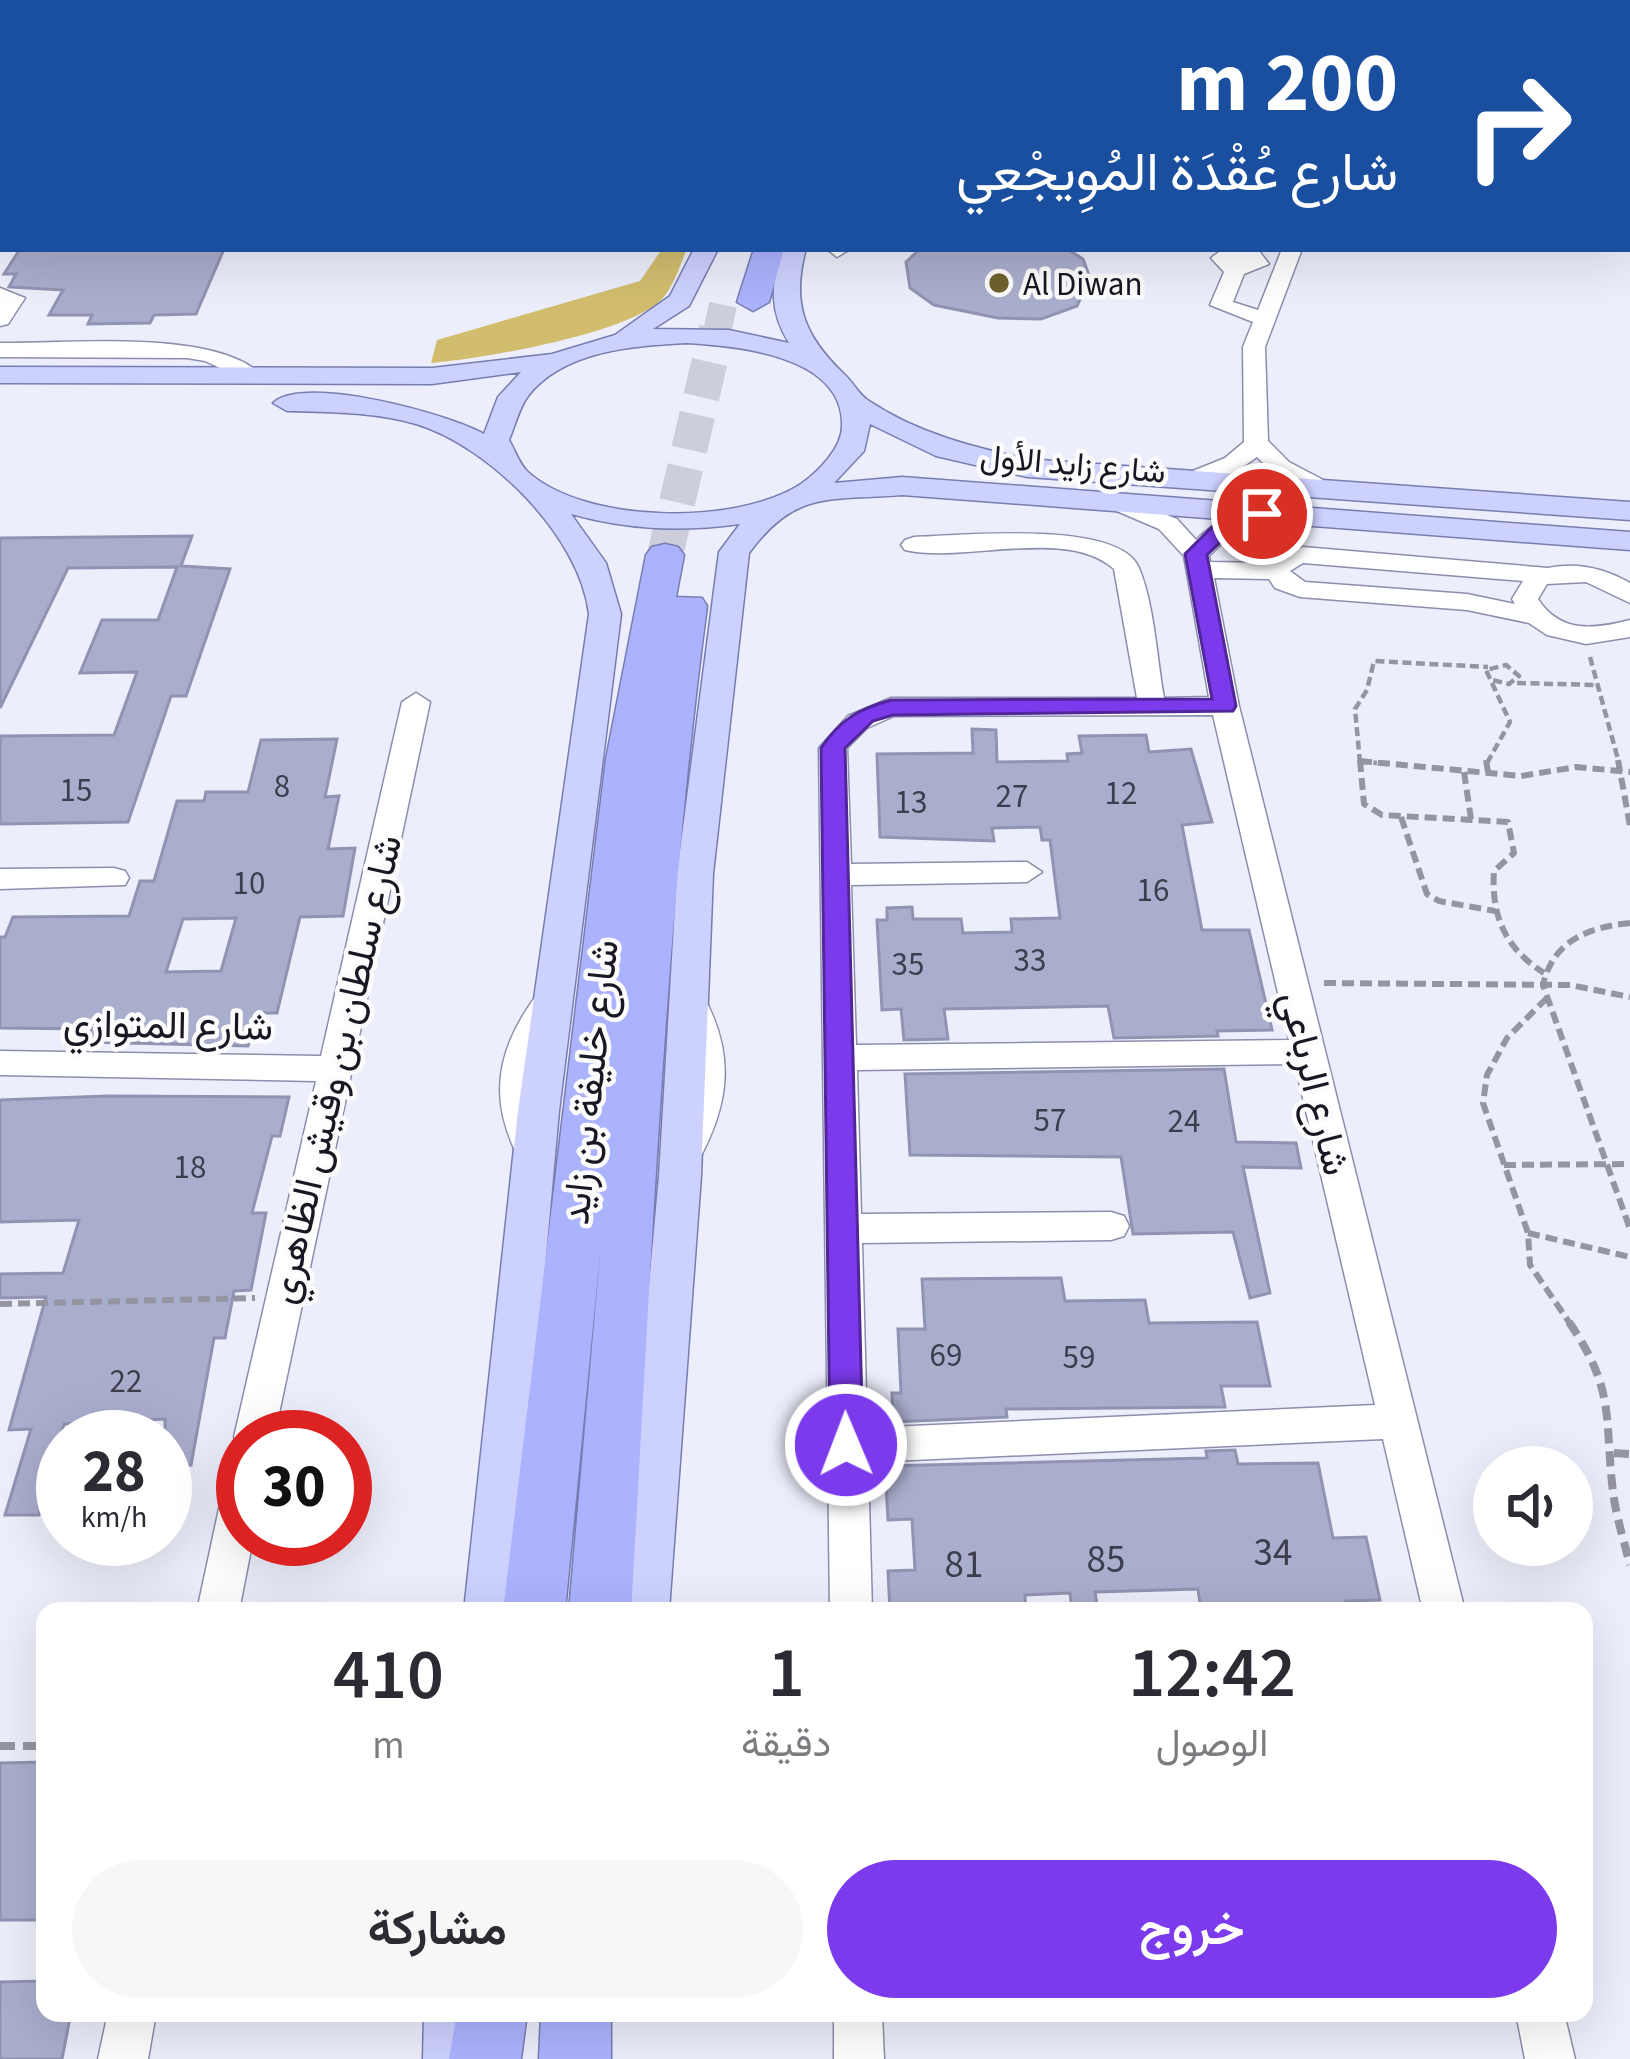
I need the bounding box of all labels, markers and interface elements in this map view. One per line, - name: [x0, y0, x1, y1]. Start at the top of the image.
- text: 200 m: [1176, 24, 1398, 144]
- icon: right: [1440, 48, 1596, 204]
- text: شارع عُقْدَة المُوِيجْعِي: [956, 135, 1398, 212]
- place label: Al Diwan: [1023, 261, 1142, 308]
- marker: Al Diwan: [986, 270, 1012, 296]
- street label: شارع زايد الأول: [978, 433, 1168, 496]
- pin: [1211, 463, 1313, 565]
- icon: arrive: [1229, 481, 1295, 547]
- house number: 8: [274, 763, 290, 810]
- house number: 15: [60, 767, 92, 814]
- house number: 12: [1105, 770, 1137, 817]
- house number: 27: [996, 773, 1028, 820]
- house number: 13: [895, 779, 927, 826]
- street label: شارع سلطان بن وقيش الظاهري: [255, 830, 419, 1310]
- house number: 10: [233, 860, 265, 907]
- house number: 16: [1137, 867, 1169, 914]
- street label: شارع خليفة بن زايد: [548, 937, 634, 1228]
- house number: 33: [1014, 937, 1046, 984]
- house number: 35: [892, 941, 924, 988]
- street label: شارع الرباعي: [1262, 986, 1364, 1182]
- street label: شارع المتوازي: [62, 996, 274, 1058]
- house number: 57: [1034, 1097, 1066, 1144]
- house number: 24: [1168, 1098, 1200, 1145]
- house number: 18: [174, 1144, 206, 1191]
- house number: 69: [930, 1332, 962, 1379]
- house number: 59: [1063, 1334, 1095, 1381]
- house number: 22: [110, 1358, 142, 1405]
- position arrow: [783, 1382, 909, 1508]
- speed limit sign: 30: [216, 1410, 372, 1566]
- text: 28: [82, 1430, 146, 1515]
- map controls: [1473, 1446, 1593, 1566]
- button: sound: [1473, 1446, 1593, 1566]
- text: km/h: [81, 1496, 147, 1539]
- house number: 34: [1254, 1525, 1292, 1581]
- house number: 85: [1087, 1532, 1125, 1588]
- house number: 81: [945, 1537, 983, 1593]
- text: 1: [768, 1622, 805, 1725]
- text: 12:42: [1128, 1622, 1296, 1725]
- text: 410: [333, 1624, 444, 1727]
- text: دقيقة: [741, 1716, 831, 1772]
- text: الوصول: [1156, 1716, 1268, 1772]
- text: m: [372, 1718, 405, 1774]
- button: مشاركة: [72, 1860, 803, 1998]
- button: خروج: [827, 1860, 1557, 1998]

